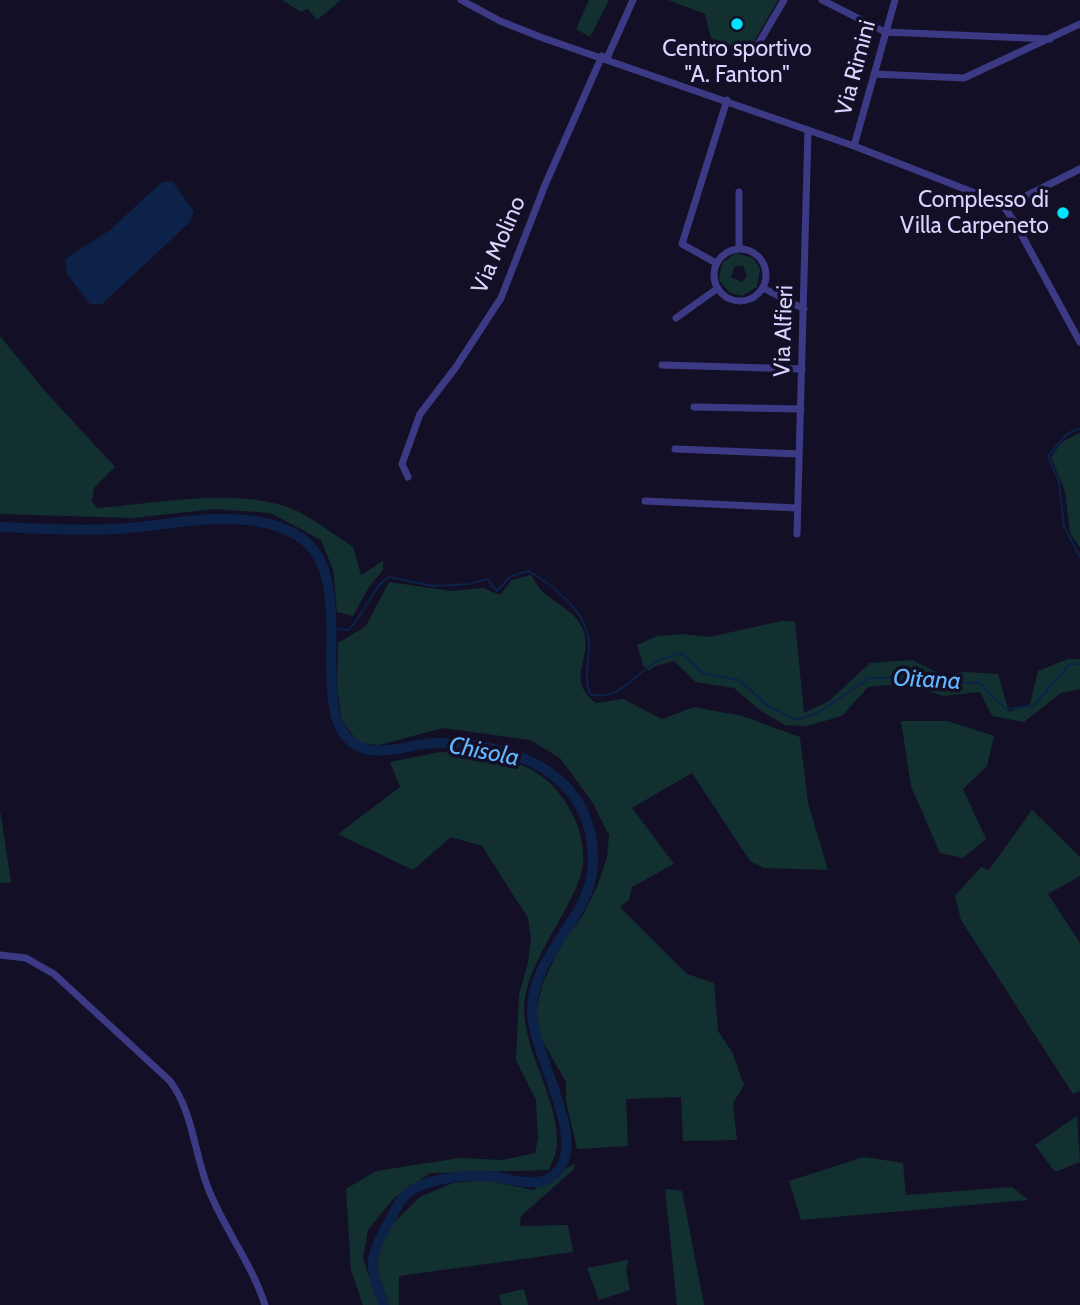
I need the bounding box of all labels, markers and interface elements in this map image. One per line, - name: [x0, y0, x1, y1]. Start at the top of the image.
- marker: Centro sportivo "A. Fanton": [729, 16, 745, 32]
- street label: Via Rimini: [830, 17, 882, 119]
- place label: Centro sportivo "A. Fanton": [662, 35, 812, 89]
- place label: Complesso di Villa Carpeneto: [900, 186, 1049, 240]
- street label: Via Molino: [466, 192, 532, 298]
- marker: Complesso di Villa Carpeneto: [1055, 205, 1071, 221]
- street label: Via Alfieri: [769, 285, 799, 377]
- water label: Oitana: [892, 664, 962, 696]
- water label: Chisola: [446, 731, 522, 773]

